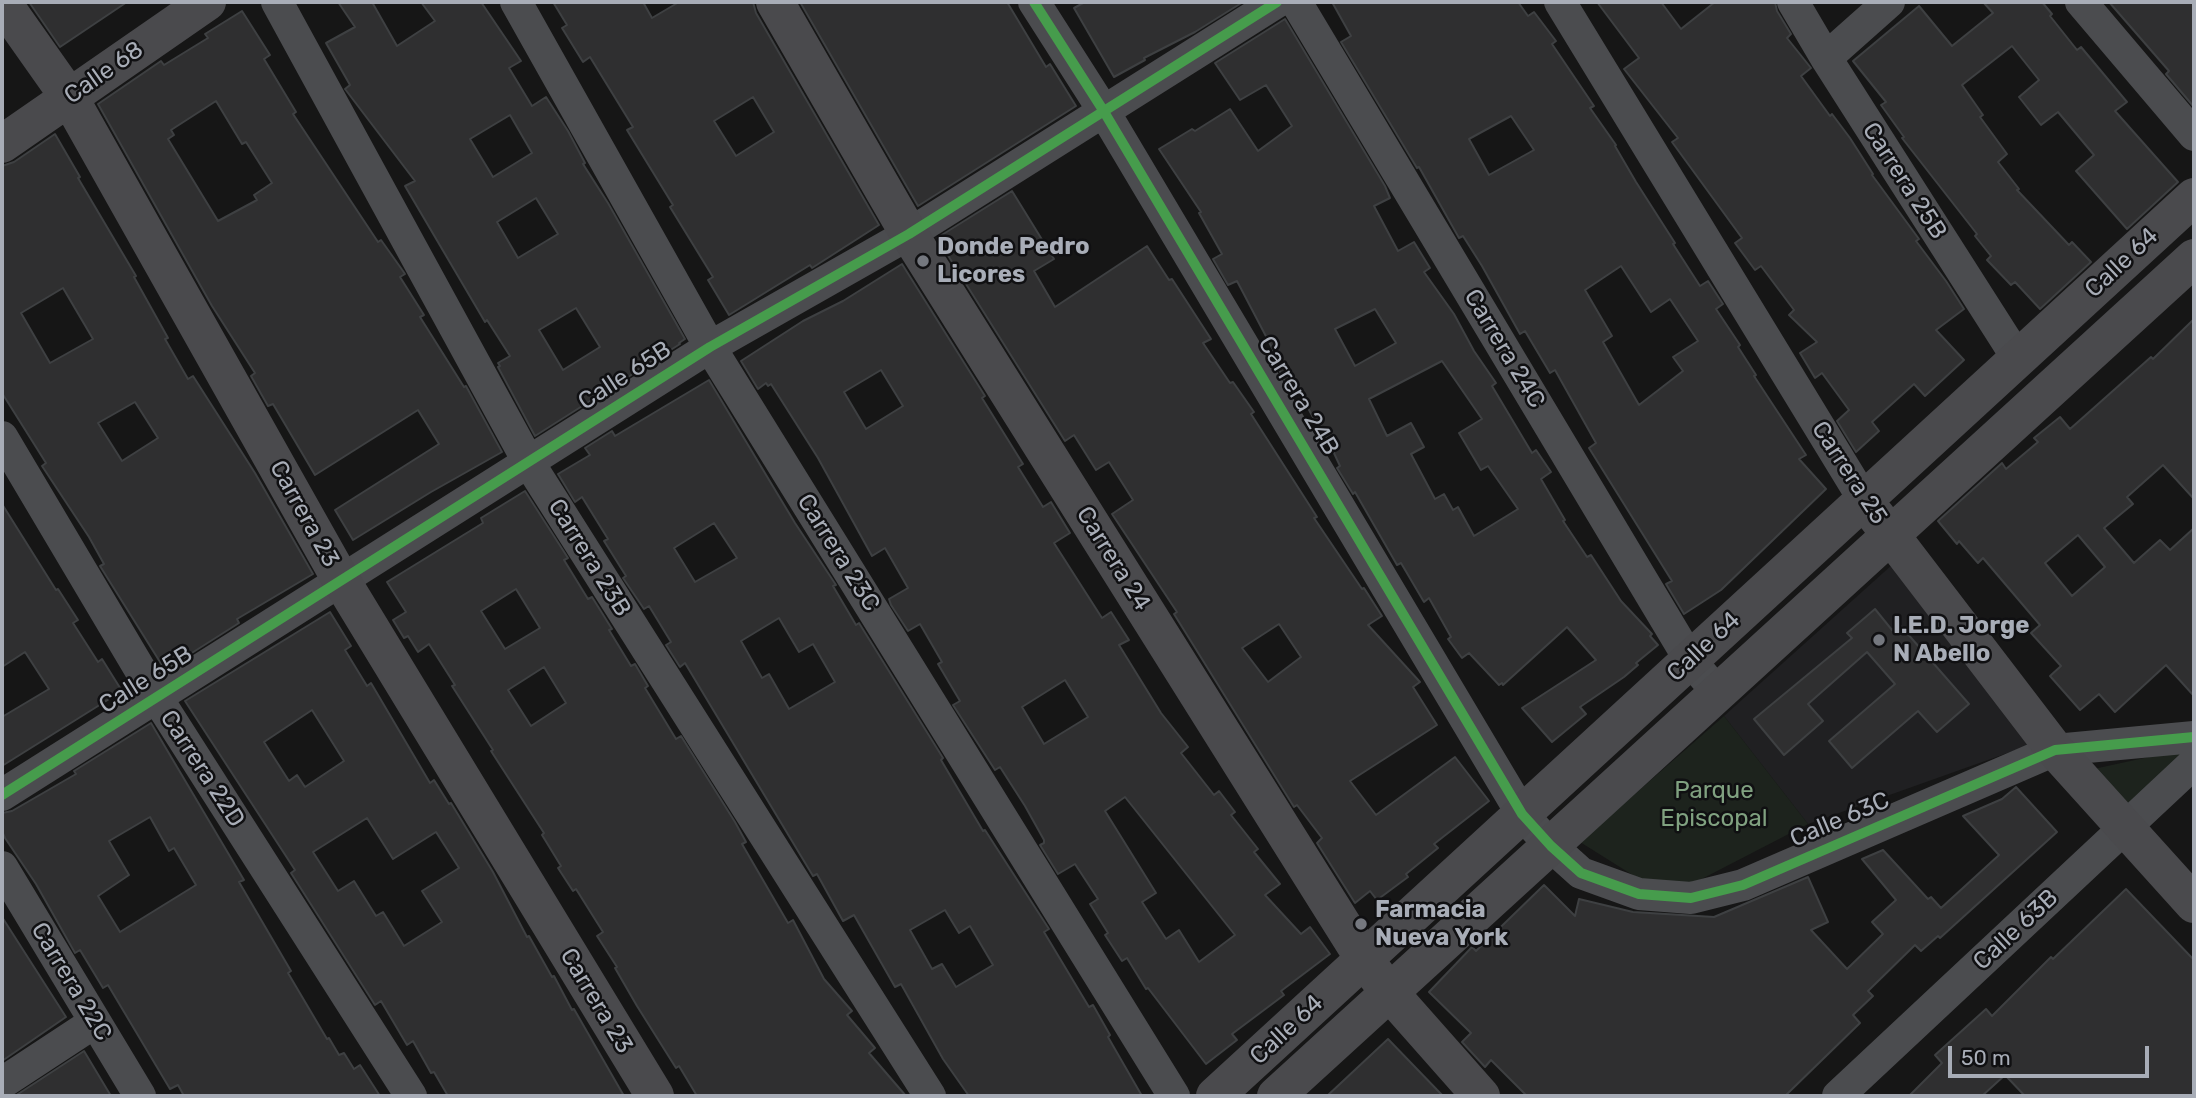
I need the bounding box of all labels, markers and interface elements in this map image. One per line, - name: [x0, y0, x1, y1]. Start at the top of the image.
- street label: Calle 68: [59, 35, 149, 111]
- street label: Carrera 25B: [1856, 117, 1952, 245]
- street label: Calle 64: [2079, 222, 2165, 304]
- place label: Donde Pedro Licores: [937, 233, 1090, 289]
- marker: Donde Pedro Licores: [915, 253, 931, 269]
- street label: Carrera 24C: [1457, 284, 1551, 414]
- street label: Carrera 24B: [1251, 331, 1345, 461]
- street label: Calle 65B: [573, 335, 677, 417]
- street label: Carrera 25: [1805, 416, 1893, 530]
- street label: Carrera 23: [263, 456, 345, 572]
- street label: Carrera 23C: [790, 489, 886, 617]
- street label: Carrera 23B: [541, 494, 637, 622]
- street label: Carrera 24: [1070, 502, 1156, 616]
- street label: Calle 64: [1661, 606, 1747, 688]
- place label: I.E.D. Jorge N Abello: [1893, 612, 2029, 668]
- marker: I.E.D. Jorge N Abello: [1871, 632, 1887, 648]
- street label: Calle 65B: [94, 640, 198, 720]
- street label: Carrera 22D: [154, 705, 250, 833]
- park label: Parque Episcopal: [1660, 777, 1768, 833]
- street label: Calle 63C: [1786, 786, 1894, 854]
- street label: Calle 63B: [1968, 884, 2064, 976]
- place label: Farmacia Nueva York: [1375, 896, 1508, 952]
- marker: Farmacia Nueva York: [1353, 916, 1369, 932]
- street label: Carrera 22C: [24, 918, 118, 1046]
- street label: Carrera 23: [553, 943, 639, 1059]
- street label: Calle 64: [1244, 989, 1330, 1071]
- scale bar: [1951, 1032, 2152, 1076]
- text: 50 m: [1961, 1045, 2011, 1070]

